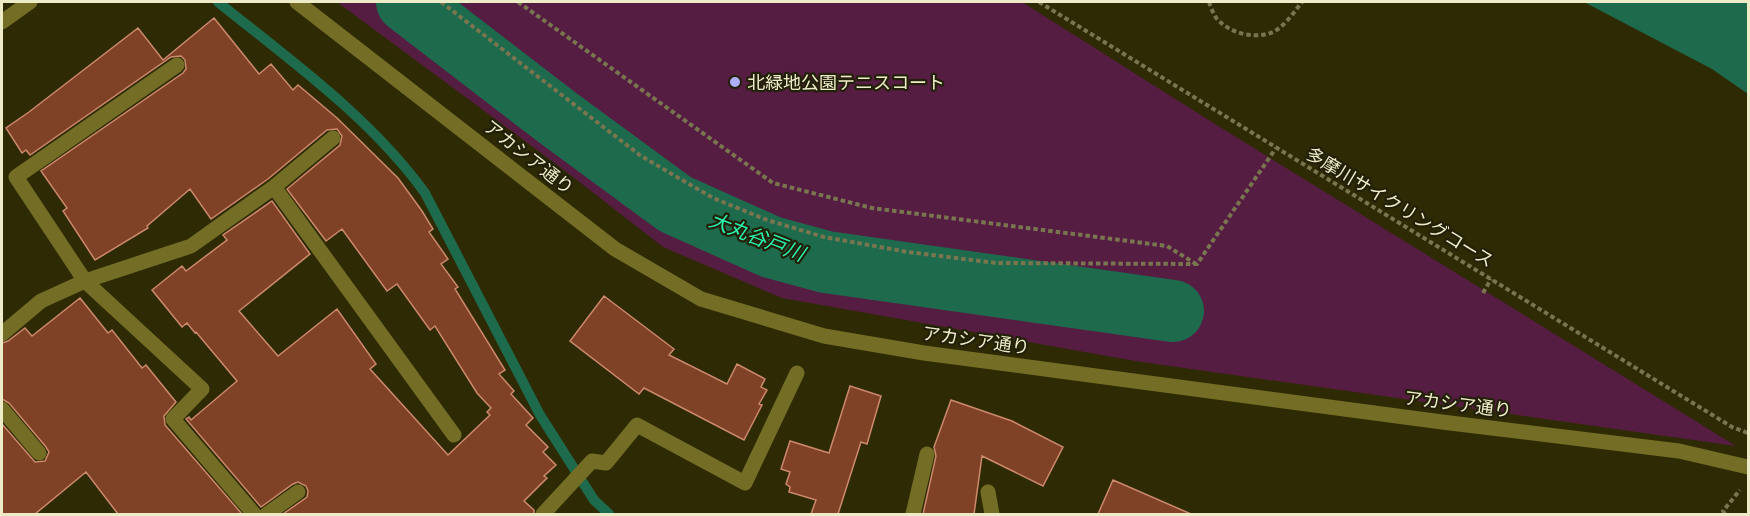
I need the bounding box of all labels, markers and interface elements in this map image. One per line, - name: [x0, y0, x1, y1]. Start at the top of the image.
- place label: 北緑地公園テニスコート: [747, 72, 945, 93]
- marker: 北緑地公園テニスコート: [728, 75, 742, 89]
- street label: アカシア通り: [480, 115, 578, 199]
- street label: 多摩川サイクリングコース: [1303, 143, 1497, 271]
- water label: 大丸谷戸川: [706, 208, 810, 267]
- street label: アカシア通り: [921, 322, 1031, 358]
- street label: アカシア通り: [1403, 387, 1513, 421]

